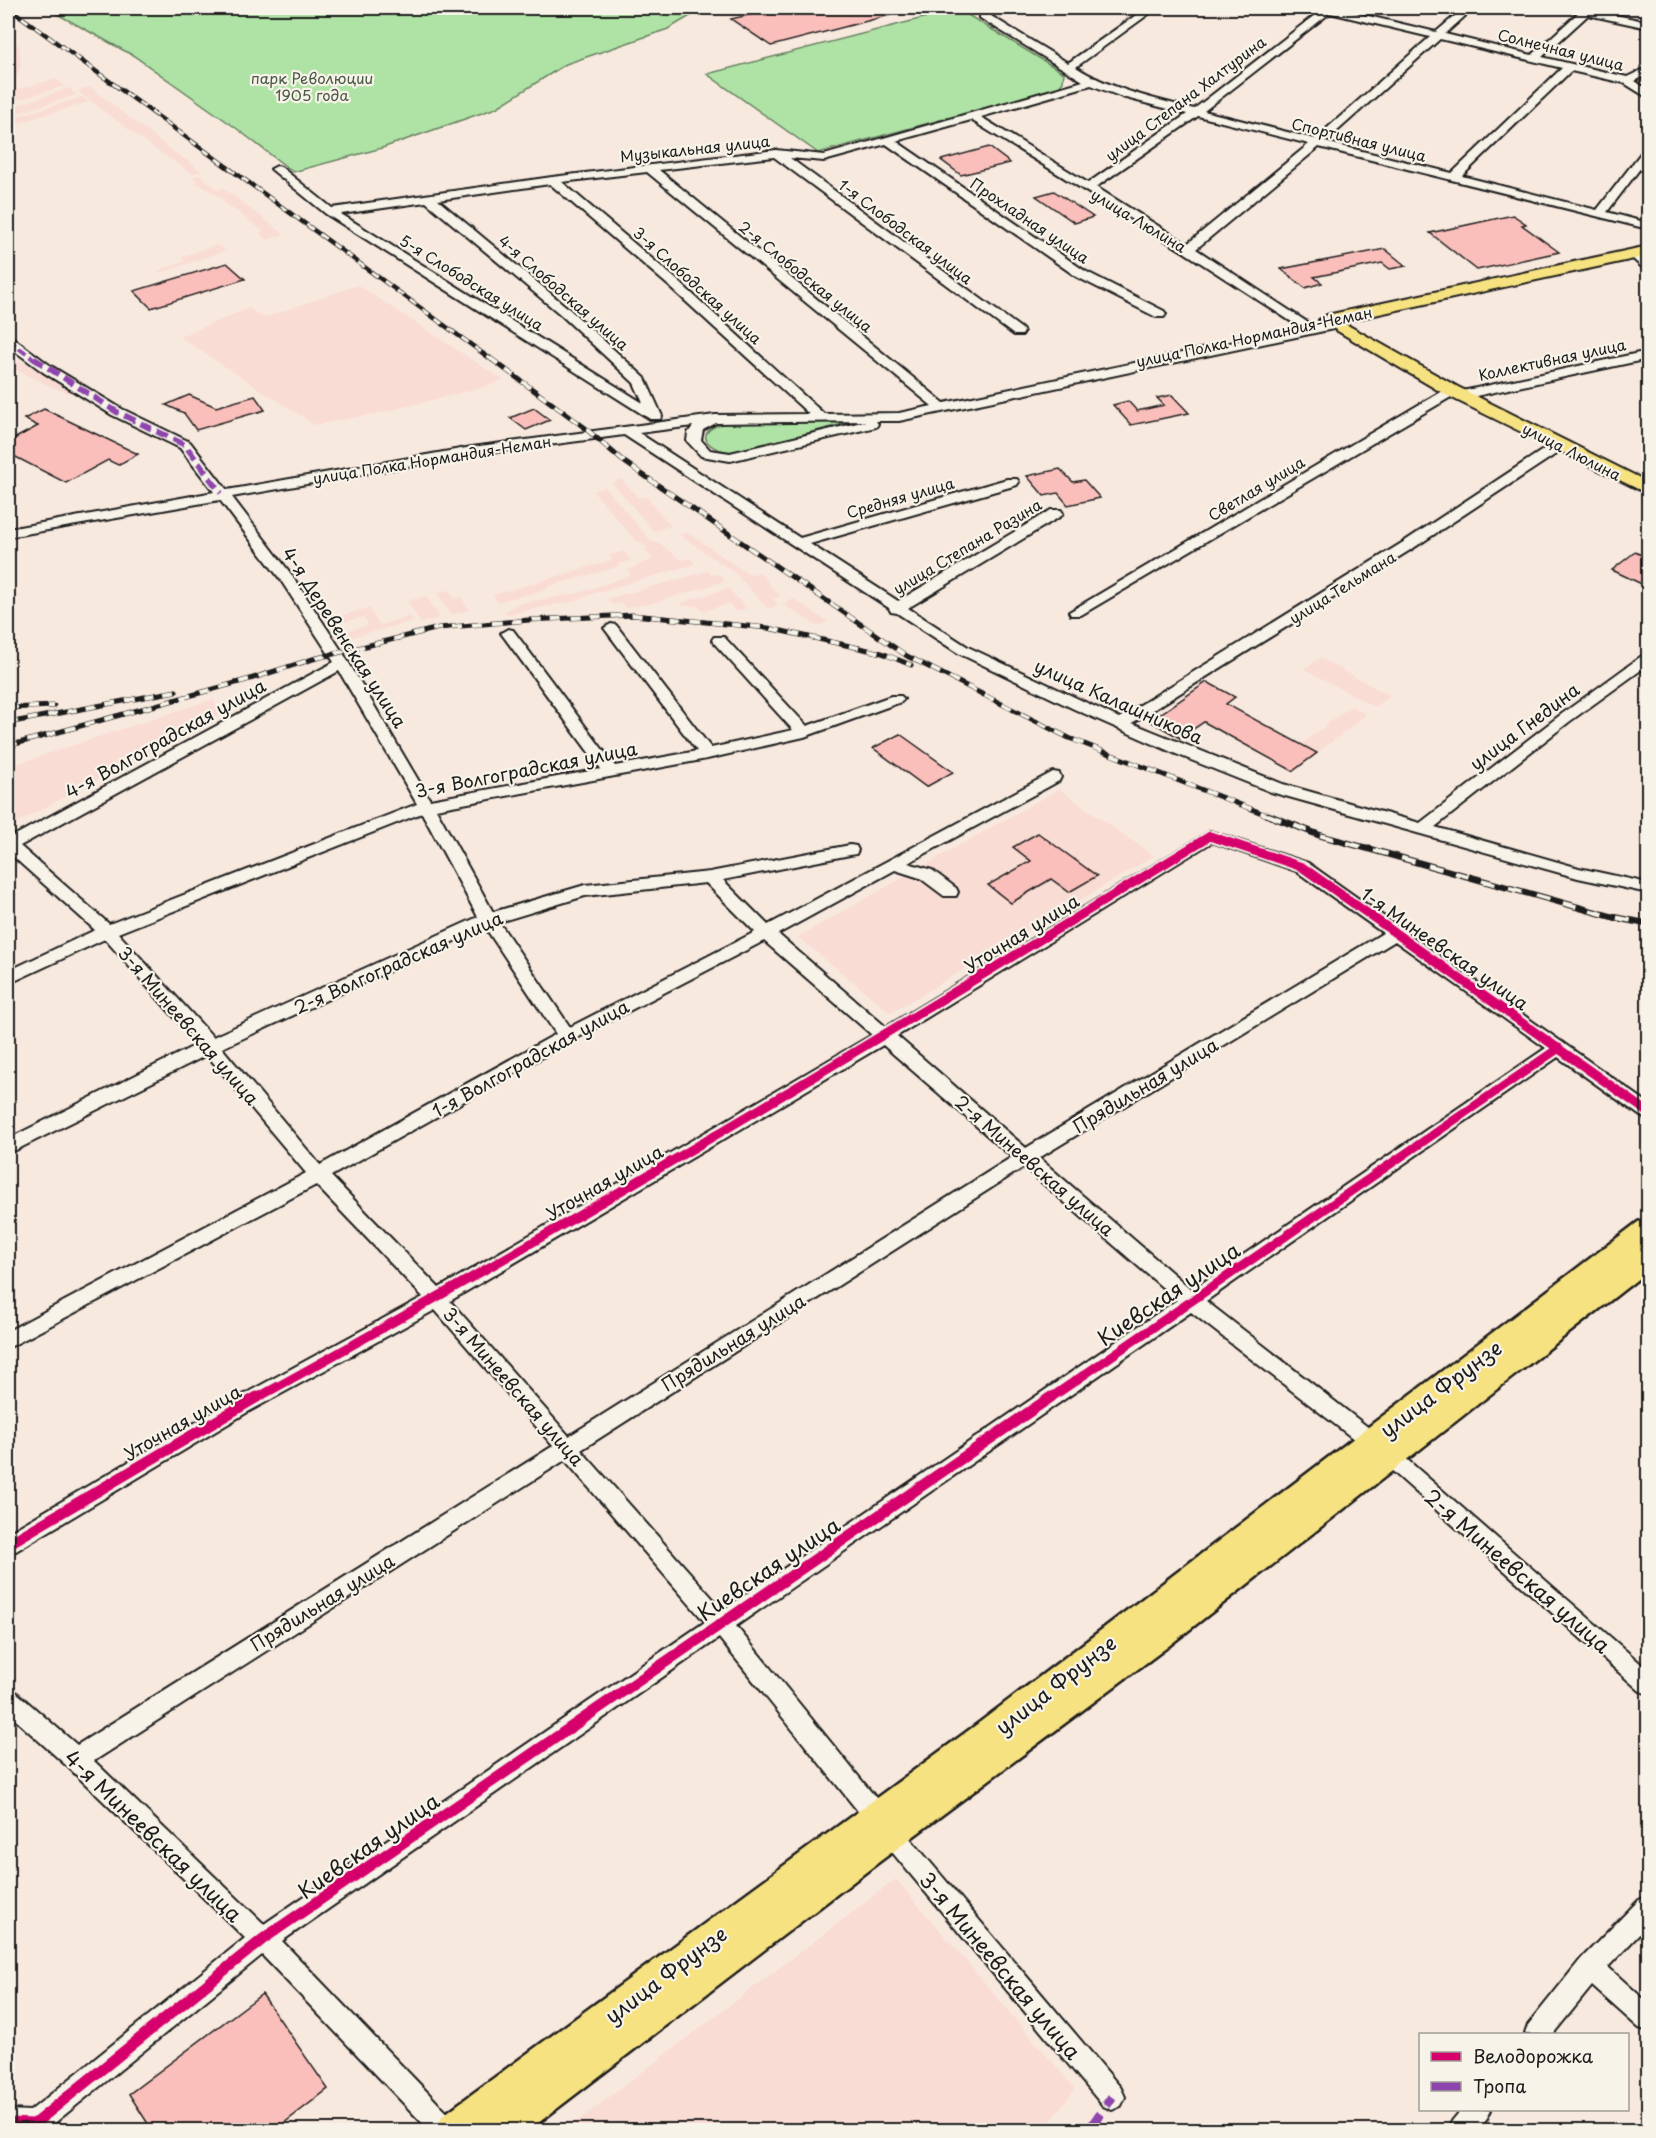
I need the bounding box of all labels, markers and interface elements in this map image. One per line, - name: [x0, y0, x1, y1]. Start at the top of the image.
- street label: Солнечная улица: [1496, 22, 1627, 76]
- street label: улица Степана Халтурина: [1100, 29, 1271, 166]
- park label: парк Революции 1905 года: [251, 66, 373, 106]
- street label: Спортивная улица: [1289, 111, 1429, 167]
- street label: Музыкальная улица: [619, 129, 772, 167]
- street label: Прохладная улица: [966, 172, 1095, 269]
- street label: 1-я Слободская улица: [834, 173, 978, 289]
- street label: улица Люлина: [1087, 182, 1192, 258]
- street label: 2-я Слободская улица: [734, 215, 878, 338]
- street label: 3-я Слободская улица: [629, 221, 768, 349]
- street label: 5-я Слободская улица: [396, 228, 549, 336]
- street label: 4-я Слободская улица: [494, 229, 635, 355]
- street label: улица Полка Нормандия-Неман: [1134, 300, 1374, 372]
- street label: Коллективная улица: [1476, 332, 1628, 386]
- street label: улица Люлина: [1519, 416, 1626, 486]
- street label: улица Полка Нормандия-Неман: [311, 429, 553, 489]
- street label: Светлая улица: [1203, 450, 1309, 526]
- street label: Средняя улица: [843, 470, 957, 523]
- street label: улица Степана Разина: [888, 492, 1046, 600]
- street label: 4-я Деревенская улица: [276, 541, 414, 733]
- street label: улица Тельмана: [1284, 545, 1400, 629]
- street label: улица Калашникова: [1030, 652, 1208, 751]
- street label: 4-я Волгоградская улица: [60, 671, 271, 804]
- street label: улица Гнедина: [1463, 675, 1585, 776]
- street label: 3-я Волгоградская улица: [413, 734, 640, 804]
- street label: 1-я Минеевская улица: [1356, 880, 1535, 1017]
- street label: Уточная улица: [958, 886, 1085, 979]
- street label: 2-я Волгоградская улица: [289, 903, 507, 1020]
- street label: 3-я Минеевская улица: [112, 940, 266, 1111]
- street label: 1-я Волгоградская улица: [426, 992, 634, 1124]
- street label: Прядильная улица: [1067, 1030, 1223, 1139]
- street label: 2-я Минеевская улица: [949, 1088, 1121, 1242]
- street label: Уточная улица: [540, 1137, 668, 1227]
- street label: Киевская улица: [1090, 1233, 1246, 1353]
- street label: Прядильная улица: [656, 1286, 811, 1397]
- street label: 3-я Минеевская улица: [437, 1301, 591, 1472]
- street label: улица Фрунзе: [1372, 1331, 1508, 1445]
- street label: Уточная улица: [118, 1377, 246, 1467]
- street label: 2-я Минеевская улица: [1418, 1480, 1619, 1660]
- street label: Киевская улица: [690, 1508, 846, 1628]
- street label: Прядильная улица: [245, 1546, 400, 1657]
- street label: улица Фрунзе: [988, 1627, 1122, 1741]
- street label: 4-я Минеевская улица: [58, 1741, 251, 1929]
- street label: Киевская улица: [291, 1784, 446, 1906]
- street label: 3-я Минеевская улица: [913, 1864, 1090, 2067]
- street label: улица Фрунзе: [597, 1917, 733, 2031]
- legend: [1419, 2033, 1629, 2111]
- text: Велодорожка: [1473, 2042, 1594, 2069]
- text: Тропа: [1473, 2072, 1526, 2099]

